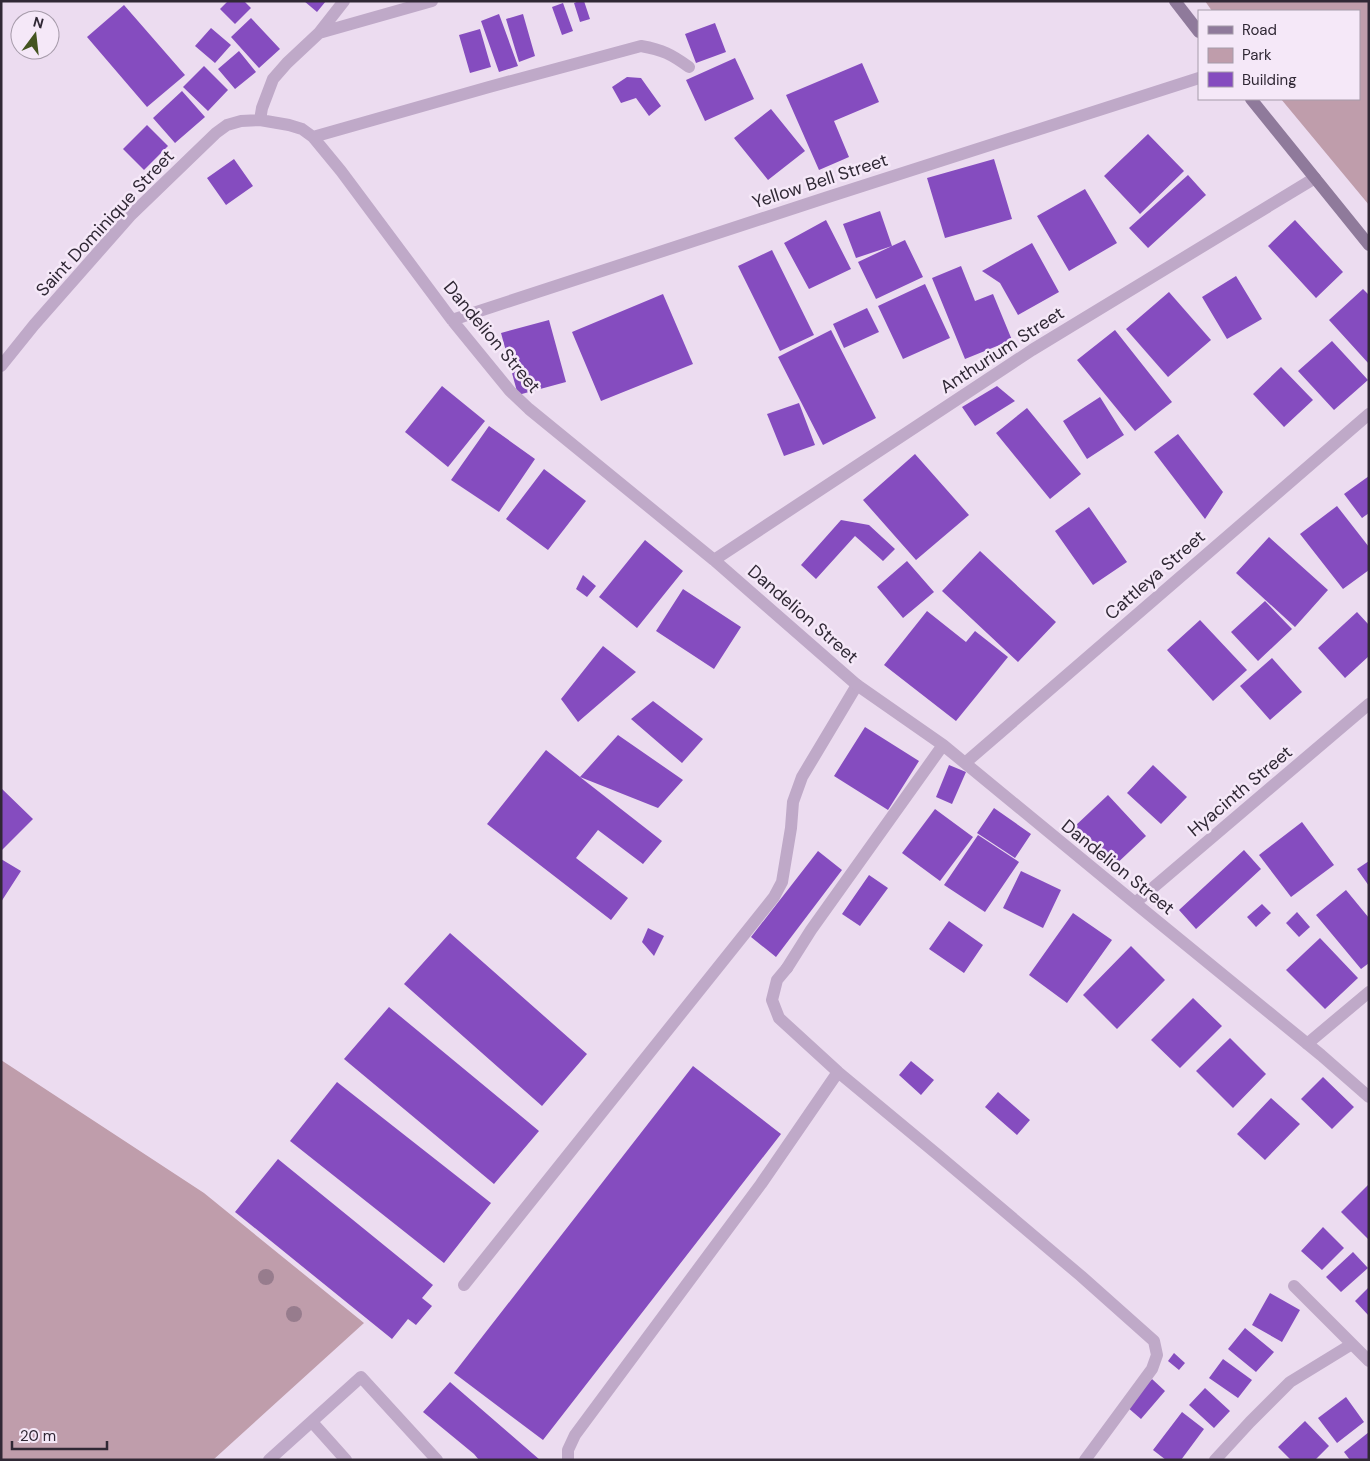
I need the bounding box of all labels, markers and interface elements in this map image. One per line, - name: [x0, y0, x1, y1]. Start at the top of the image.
- north arrow: [10, 10, 60, 60]
- legend: [1198, 10, 1360, 100]
- text: N: [31, 12, 46, 32]
- text: Road: [1242, 20, 1277, 40]
- text: Park: [1242, 45, 1272, 65]
- text: Building: [1242, 70, 1297, 90]
- street label: Saint Dominique Street: [31, 144, 179, 302]
- street label: Yellow Bell Street: [749, 148, 891, 214]
- street label: Dandelion Street: [438, 276, 546, 398]
- street label: Anthurium Street: [935, 301, 1069, 399]
- street label: Cattleya Street: [1100, 525, 1210, 625]
- street label: Dandelion Street: [743, 559, 863, 669]
- street label: Hyacinth Street: [1183, 740, 1297, 842]
- street label: Dandelion Street: [1056, 814, 1180, 920]
- scale bar: [12, 1418, 108, 1450]
- text: 20 m: [20, 1426, 56, 1446]

